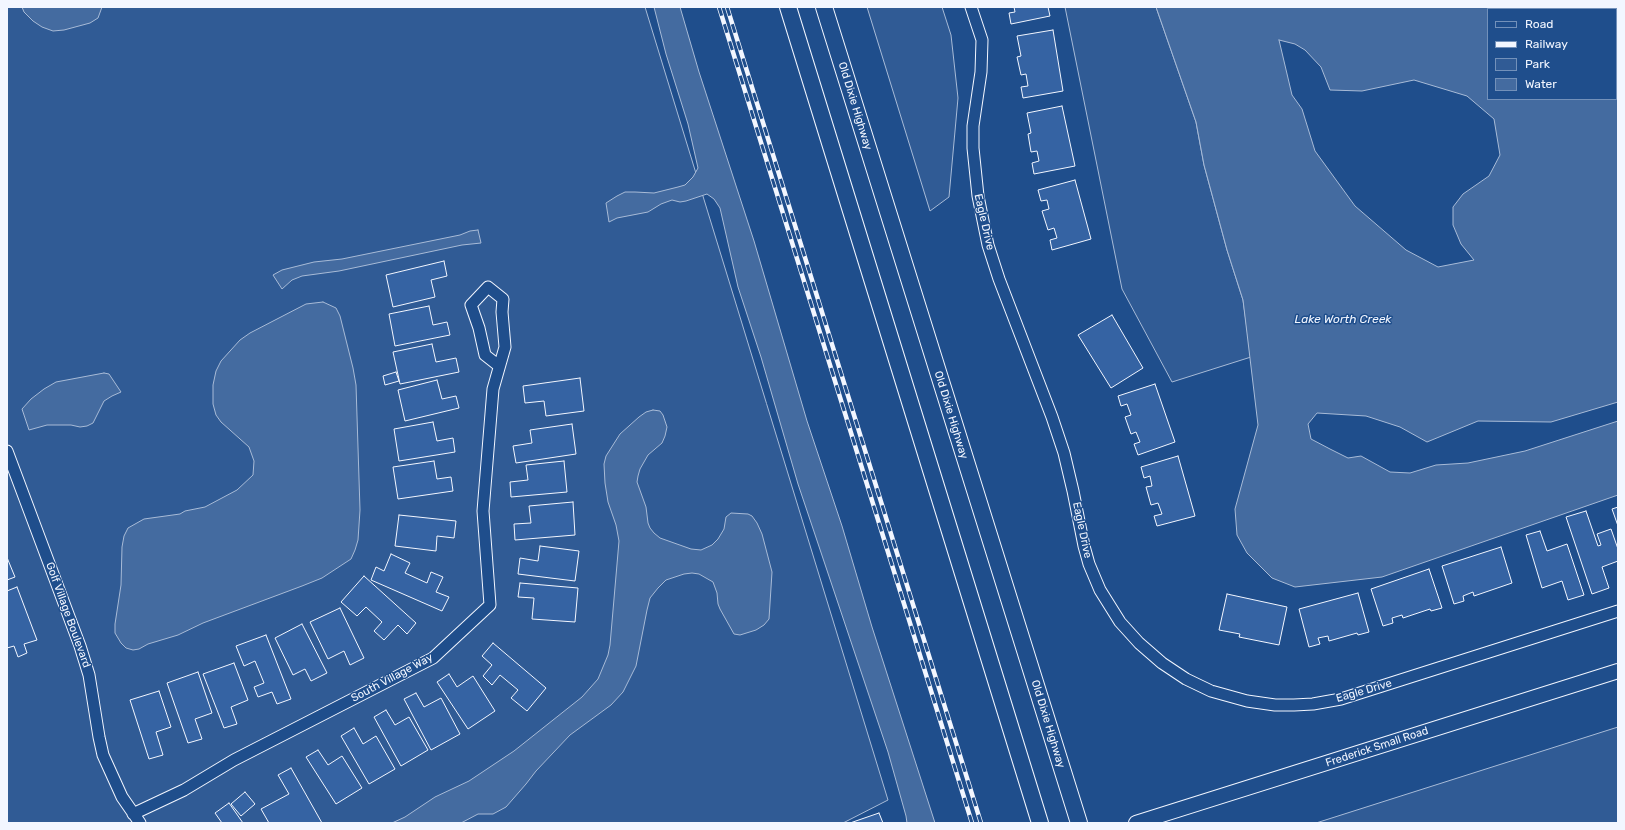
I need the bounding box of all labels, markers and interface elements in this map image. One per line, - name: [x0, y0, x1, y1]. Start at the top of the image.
- legend: [1487, 8, 1617, 100]
- text: Road: [1525, 17, 1553, 31]
- text: Railway: [1525, 37, 1568, 51]
- text: Park: [1525, 57, 1550, 71]
- street label: Old Dixie Highway: [835, 60, 875, 152]
- text: Water: [1525, 77, 1557, 91]
- street label: Eagle Drive: [971, 193, 997, 251]
- water label: Lake Worth Creek: [1294, 313, 1392, 327]
- street label: Old Dixie Highway: [931, 369, 971, 461]
- street label: Eagle Drive: [1070, 501, 1094, 559]
- street label: Golf Village Boulevard: [43, 560, 93, 670]
- street label: South Village Way: [349, 651, 435, 705]
- street label: Eagle Drive: [1335, 677, 1393, 705]
- street label: Old Dixie Highway: [1028, 678, 1068, 770]
- street label: Frederick Small Road: [1324, 724, 1430, 770]

